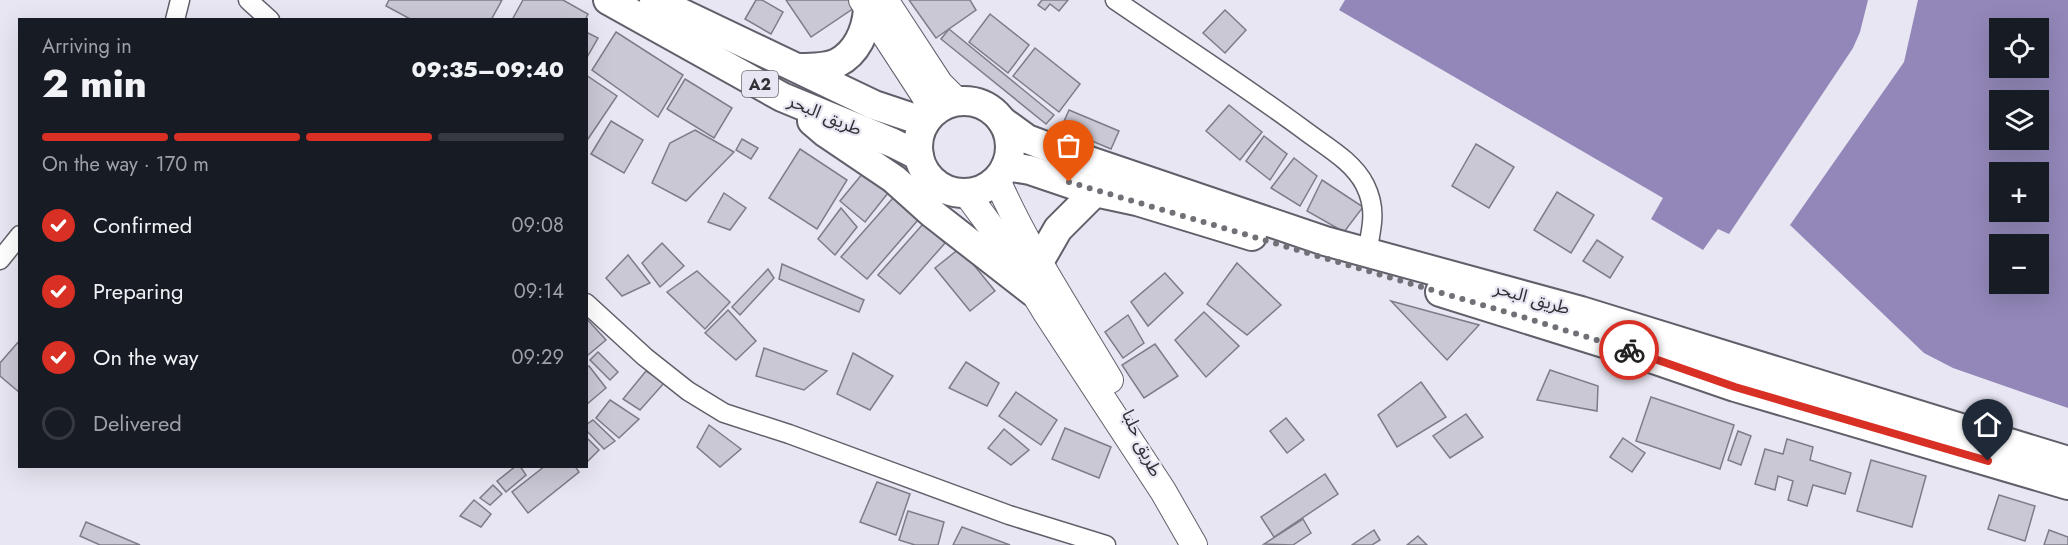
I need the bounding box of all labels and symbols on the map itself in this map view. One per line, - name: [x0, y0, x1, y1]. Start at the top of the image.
- road number: A2: [742, 71, 778, 97]
- street label: طريق البحر: [783, 87, 866, 142]
- pin: [1043, 120, 1094, 182]
- street label: طريق البحر: [1490, 274, 1573, 321]
- courier: [1599, 320, 1659, 380]
- pin: [1962, 399, 2013, 461]
- street label: طريق حلبا: [1115, 405, 1169, 481]

